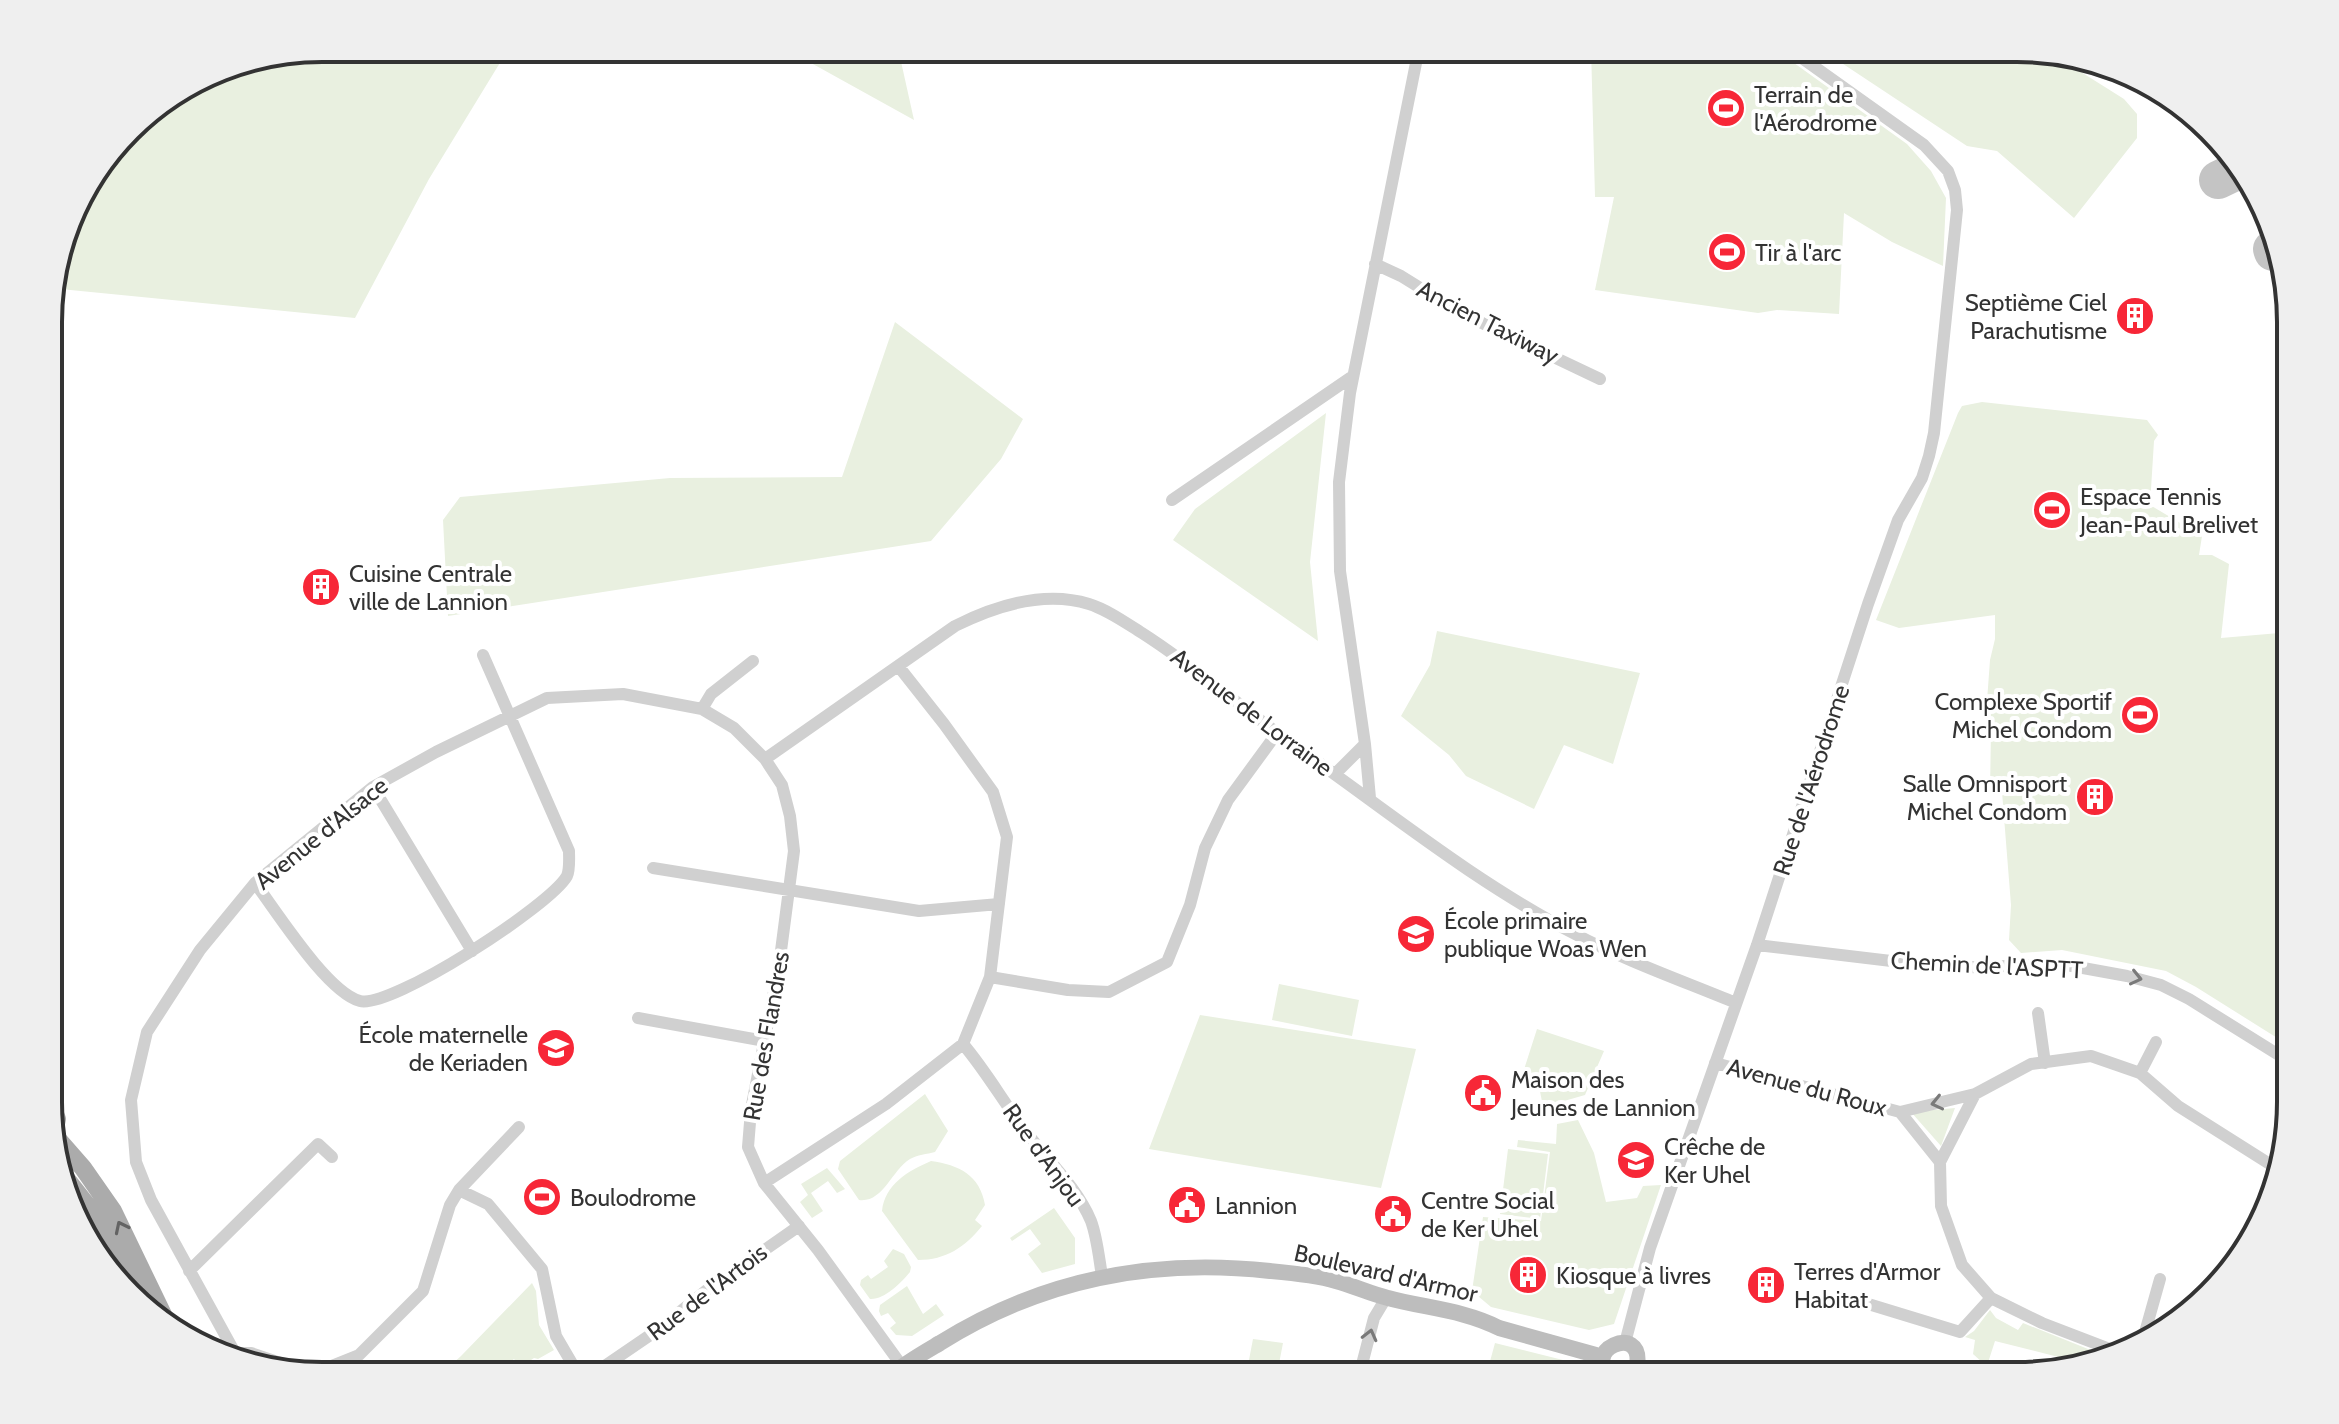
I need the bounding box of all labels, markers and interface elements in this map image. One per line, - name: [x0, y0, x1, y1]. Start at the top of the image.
- place label: Terrain de l'Aérodrome: [1754, 80, 1877, 137]
- sports icon: Terrain de l'Aérodrome: [1705, 87, 1747, 129]
- sports icon: Tir à l'arc: [1706, 231, 1748, 273]
- place label: Tir à l'arc: [1755, 238, 1842, 267]
- street label: Ancien Taxiway: [1412, 274, 1564, 370]
- place label: Septième Ciel Parachutisme: [1965, 288, 2107, 345]
- building icon: Septième Ciel Parachutisme: [2114, 295, 2156, 337]
- place label: Espace Tennis Jean-Paul Brelivet: [2079, 482, 2258, 539]
- sports icon: Espace Tennis Jean-Paul Brelivet: [2031, 489, 2073, 531]
- place label: Cuisine Centrale ville de Lannion: [349, 559, 512, 616]
- building icon: Cuisine Centrale ville de Lannion: [300, 566, 342, 608]
- street label: Avenue de Lorraine: [1165, 642, 1339, 782]
- street label: Rue de l'Aérodrome: [1767, 681, 1855, 879]
- place label: Complexe Sportif Michel Condom: [1934, 687, 2112, 744]
- sports icon: Complexe Sportif Michel Condom: [2119, 694, 2161, 736]
- place label: Salle Omnisport Michel Condom: [1903, 769, 2067, 826]
- street label: Avenue d'Alsace: [249, 771, 393, 895]
- building icon: Salle Omnisport Michel Condom: [2074, 776, 2116, 818]
- place label: École primaire publique Woas Wen: [1444, 906, 1647, 963]
- school or university icon: École primaire publique Woas Wen: [1395, 913, 1437, 955]
- street label: Chemin de l'ASPTT: [1890, 945, 2084, 985]
- street label: Rue des Flandres: [737, 949, 795, 1123]
- one-way arrow: [2128, 969, 2142, 986]
- place label: École maternelle de Keriaden: [359, 1020, 528, 1077]
- school or university icon: École maternelle de Keriaden: [535, 1027, 577, 1069]
- street label: Avenue du Roux: [1724, 1052, 1891, 1122]
- place label: Maison des Jeunes de Lannion: [1510, 1065, 1696, 1122]
- public building icon: Maison des Jeunes de Lannion: [1462, 1072, 1504, 1114]
- one-way arrow: [1931, 1093, 1945, 1110]
- street label: Rue d'Anjou: [997, 1098, 1091, 1212]
- place label: Crêche de Ker Uhel: [1664, 1132, 1765, 1189]
- school or university icon: Crêche de Ker Uhel: [1615, 1139, 1657, 1181]
- sports icon: Boulodrome: [521, 1176, 563, 1218]
- place label: Boulodrome: [570, 1183, 696, 1212]
- public building icon: Lannion: [1166, 1184, 1208, 1226]
- place label: Centre Social de Ker Uhel: [1421, 1186, 1555, 1243]
- place label: Lannion: [1215, 1191, 1297, 1220]
- public building icon: Centre Social de Ker Uhel: [1372, 1193, 1414, 1235]
- one-way arrow: [115, 1221, 131, 1236]
- street label: Rue de l'Artois: [641, 1237, 773, 1346]
- street label: Boulevard d'Armor: [1291, 1238, 1481, 1308]
- building icon: Kiosque à livres: [1507, 1254, 1549, 1296]
- place label: Terres d'Armor Habitat: [1794, 1257, 1941, 1314]
- place label: Kiosque à livres: [1556, 1261, 1711, 1290]
- building icon: Terres d'Armor Habitat: [1745, 1264, 1787, 1306]
- one-way arrow: [1360, 1329, 1377, 1343]

